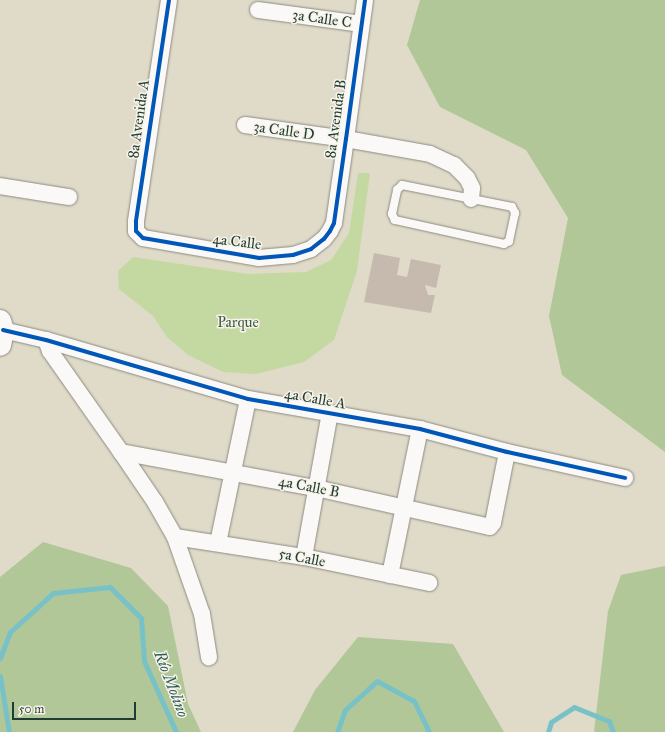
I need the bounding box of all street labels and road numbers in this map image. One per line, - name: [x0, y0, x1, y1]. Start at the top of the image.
- street label: 3a Calle C: [291, 6, 353, 32]
- street label: 8a Avenida A: [125, 78, 153, 160]
- street label: 8a Avenida B: [322, 78, 350, 160]
- street label: 3a Calle D: [252, 118, 316, 144]
- street label: 4a Calle: [212, 230, 262, 254]
- street label: 4a Calle A: [283, 385, 347, 413]
- street label: 4a Calle B: [277, 472, 341, 502]
- street label: 5a Calle: [277, 545, 327, 571]

